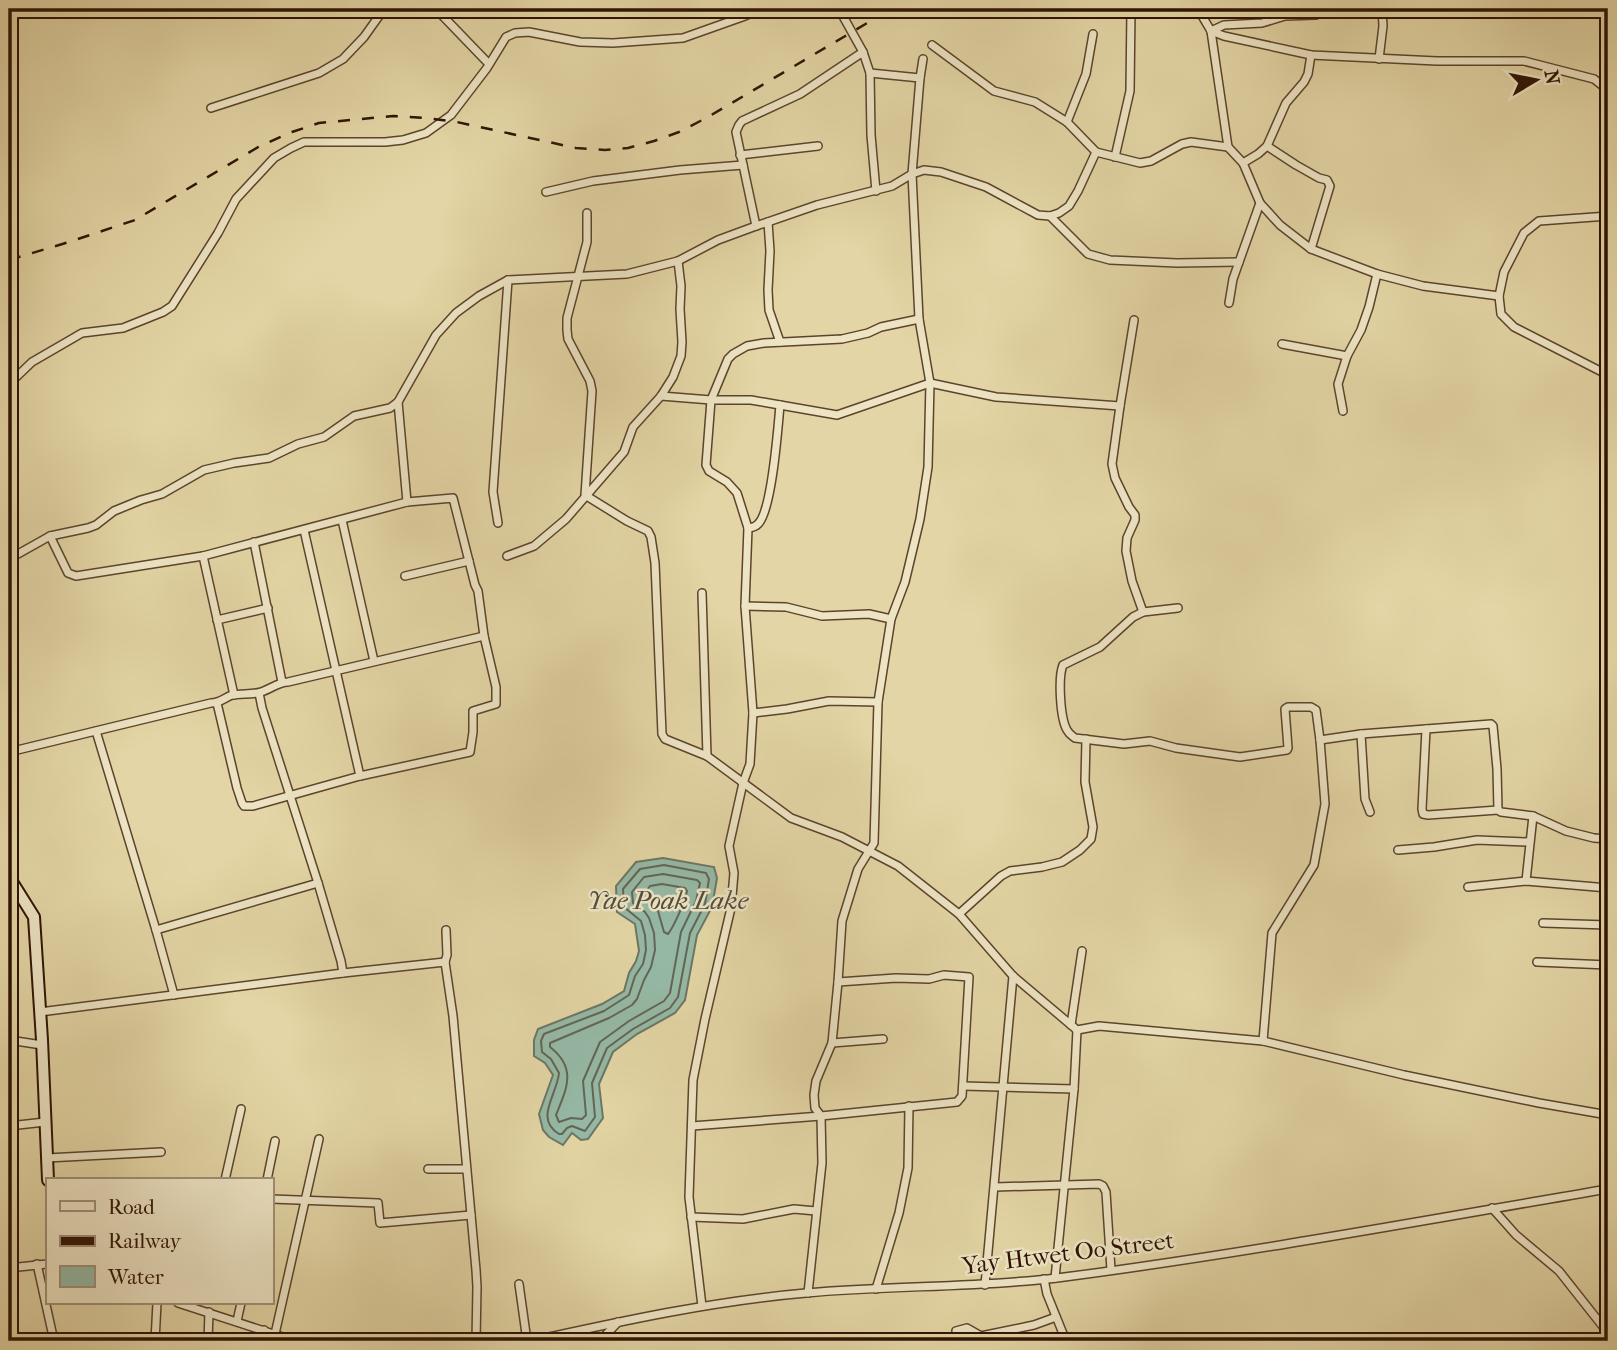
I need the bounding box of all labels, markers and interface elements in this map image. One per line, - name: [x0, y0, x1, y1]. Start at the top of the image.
- north arrow: [1502, 46, 1572, 116]
- text: N: [1540, 68, 1564, 87]
- water label: Yae Poak Lake: [588, 885, 750, 916]
- legend: [46, 1178, 273, 1304]
- text: Road: [108, 1195, 155, 1219]
- street label: Yay Htwet Oo Street: [960, 1226, 1176, 1280]
- text: Railway: [108, 1229, 182, 1253]
- text: Water: [107, 1265, 164, 1289]

